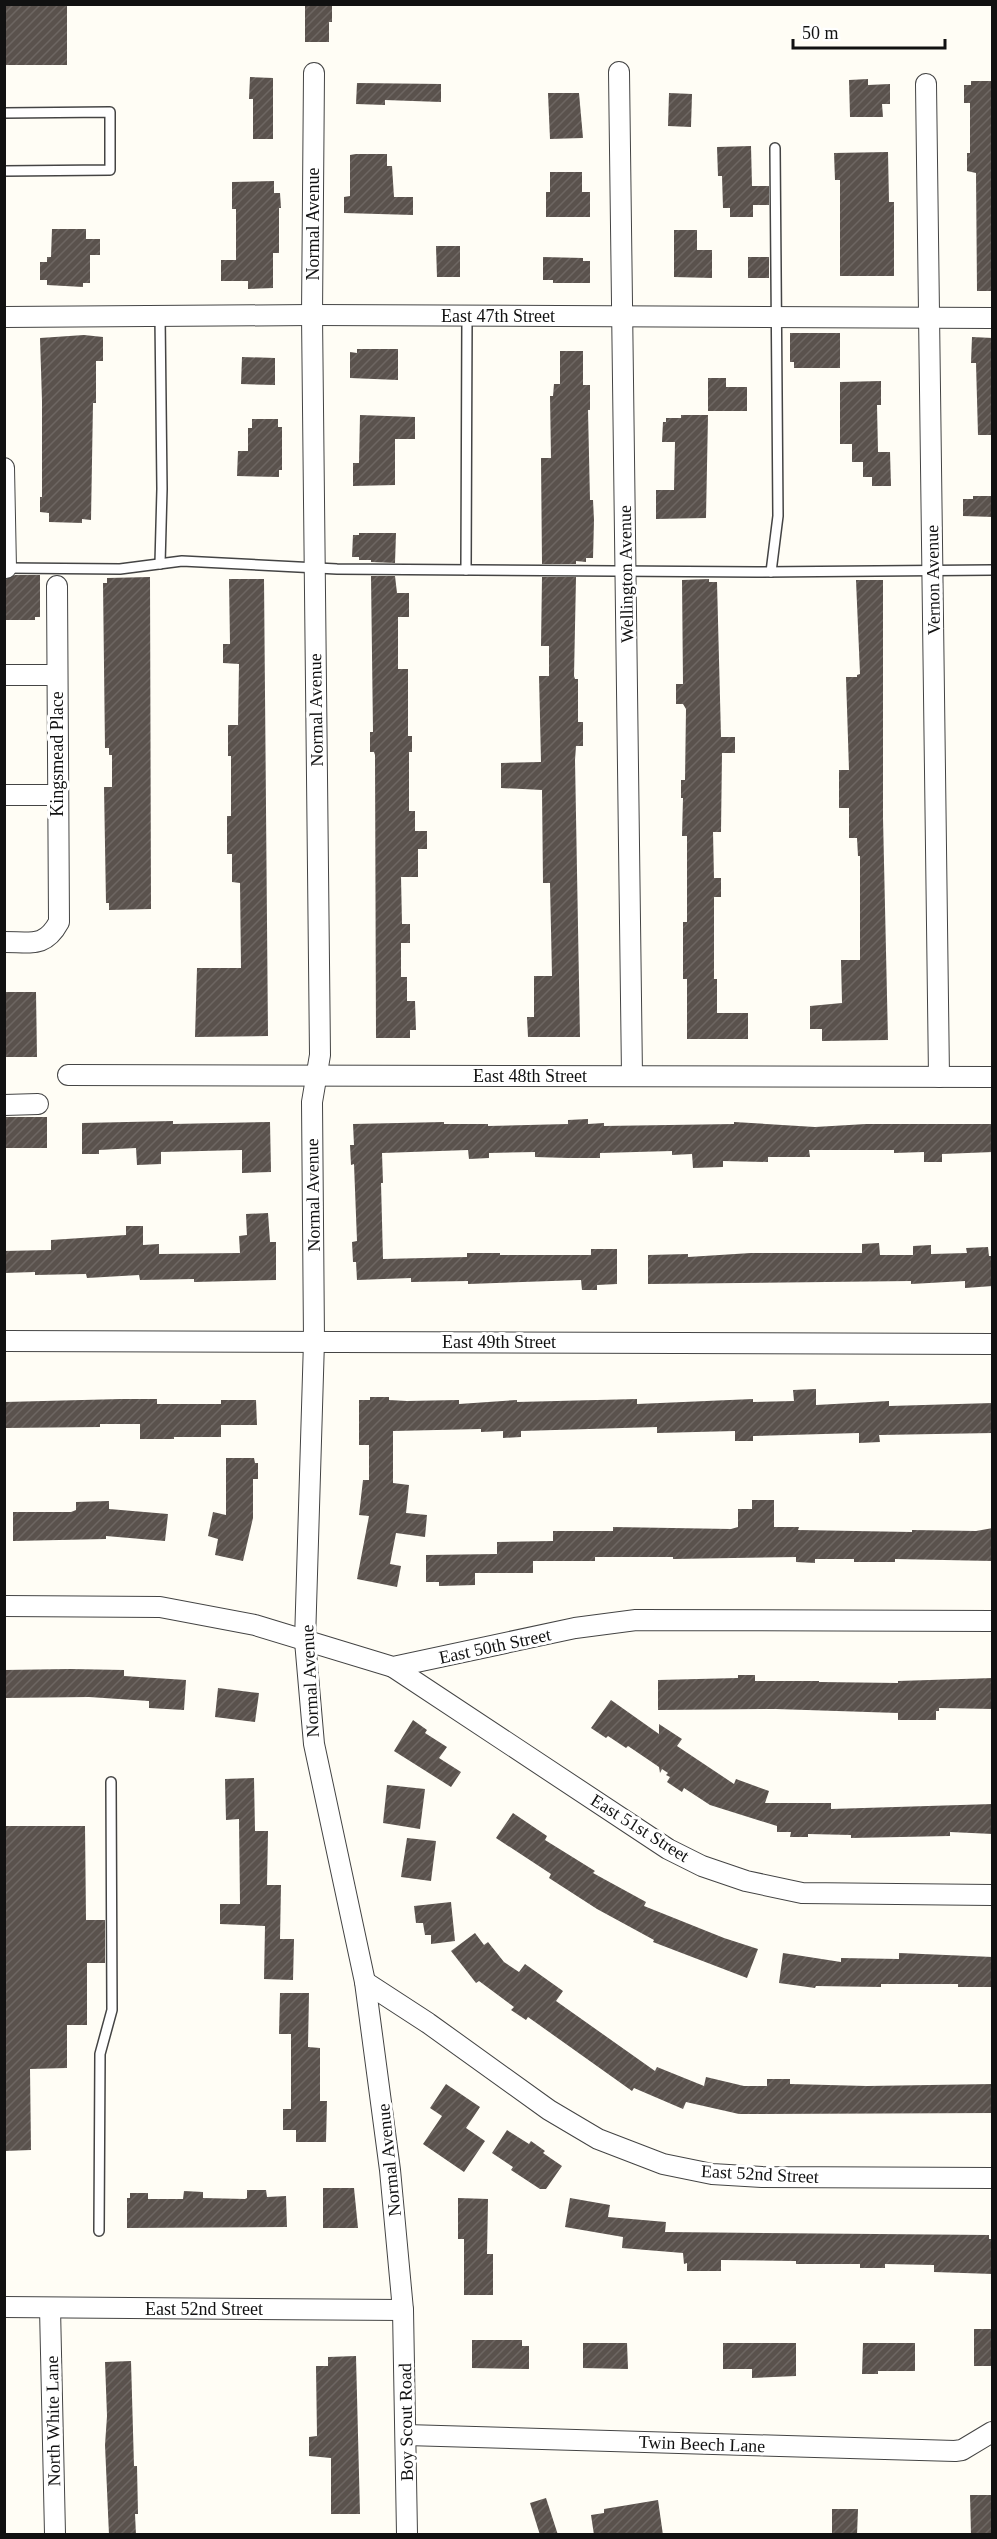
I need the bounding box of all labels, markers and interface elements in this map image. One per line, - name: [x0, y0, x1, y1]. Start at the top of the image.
- scale bar: [793, 12, 944, 50]
- text: 50 m: [802, 23, 839, 43]
- street label: Normal Avenue: [303, 167, 323, 281]
- street label: East 47th Street: [441, 306, 555, 326]
- street label: Wellington Avenue: [615, 505, 637, 643]
- street label: Vernon Avenue: [922, 525, 944, 635]
- street label: Normal Avenue: [305, 653, 327, 767]
- street label: Kingsmead Place: [47, 691, 67, 817]
- street label: East 48th Street: [473, 1066, 587, 1086]
- street label: Normal Avenue: [302, 1138, 324, 1252]
- street label: East 49th Street: [442, 1332, 556, 1352]
- street label: Normal Avenue: [297, 1624, 323, 1738]
- street label: East 50th Street: [437, 1624, 553, 1668]
- street label: East 51st Street: [587, 1790, 693, 1866]
- street label: Normal Avenue: [373, 2103, 405, 2217]
- street label: East 52nd Street: [701, 2161, 819, 2187]
- street label: East 52nd Street: [145, 2299, 263, 2319]
- street label: North White Lane: [42, 2356, 64, 2486]
- street label: Boy Scout Road: [395, 2363, 417, 2481]
- street label: Twin Beech Lane: [638, 2432, 766, 2456]

